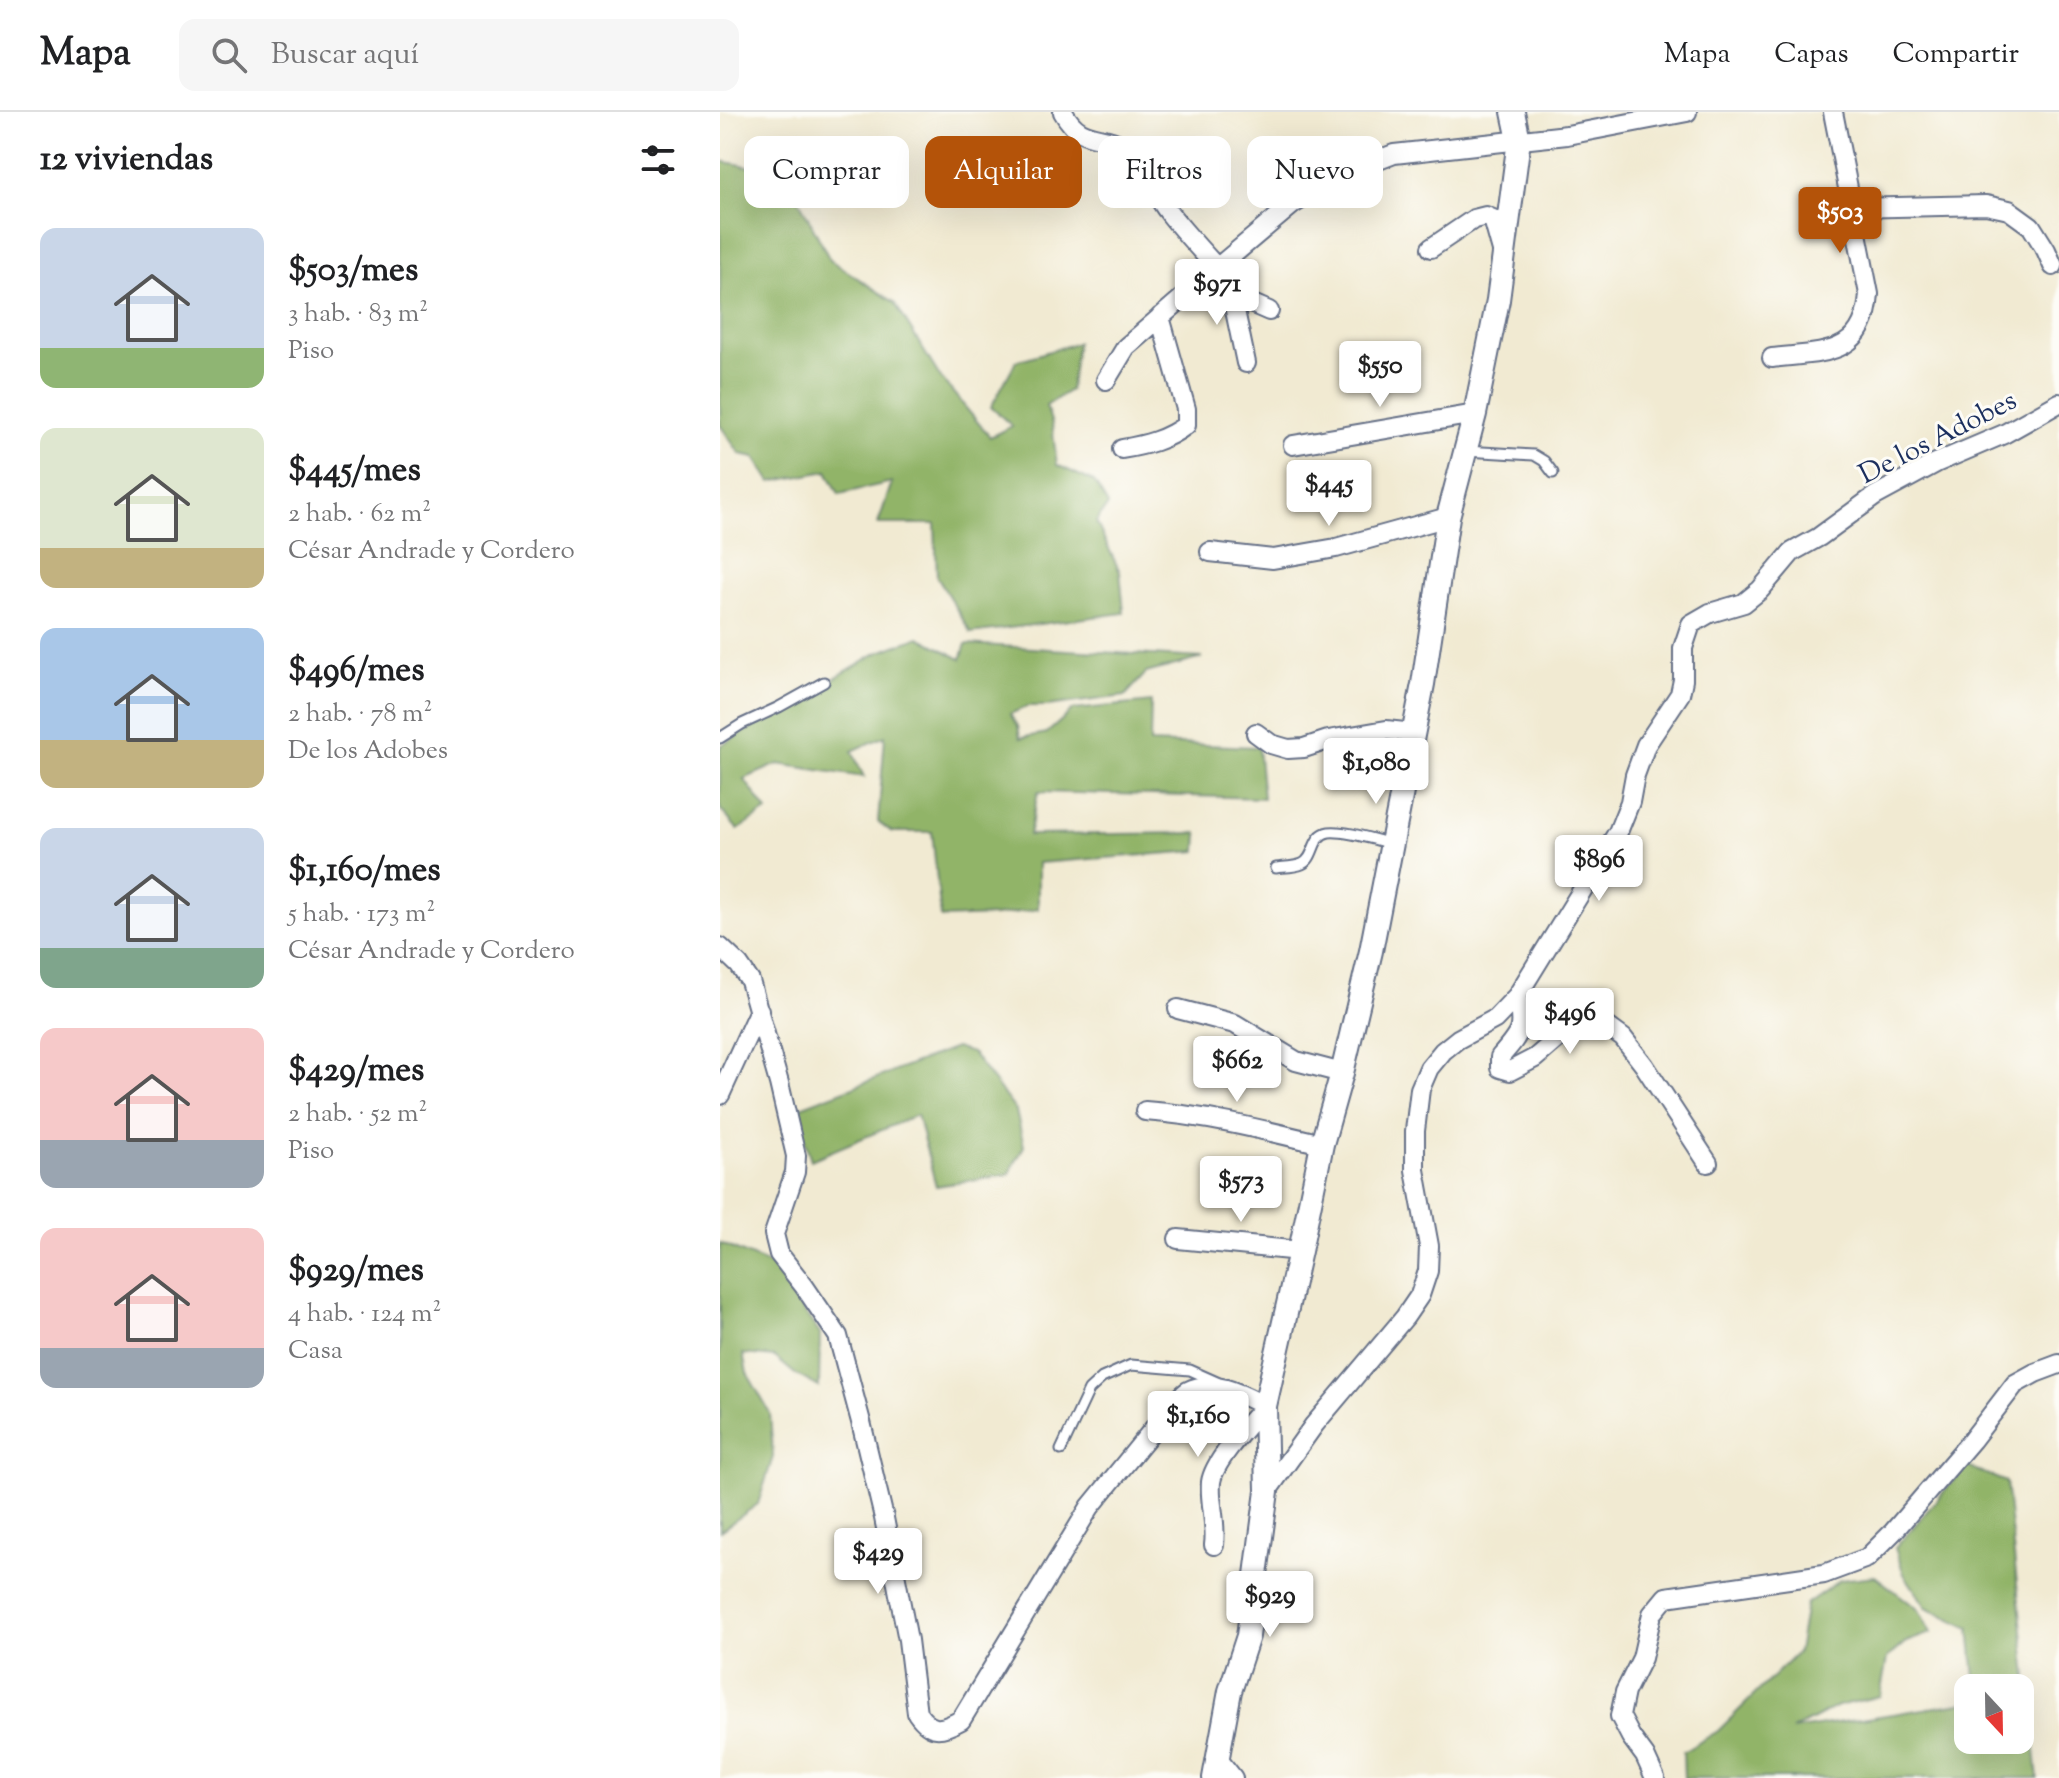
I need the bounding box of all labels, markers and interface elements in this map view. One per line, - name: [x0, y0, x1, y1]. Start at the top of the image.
- search box: [179, 19, 739, 91]
- text: Mapa: [40, 28, 131, 82]
- icon: search: [207, 33, 251, 77]
- text: Buscar aquí: [271, 34, 419, 77]
- text: Mapa: [1664, 35, 1730, 75]
- text: Capas: [1774, 35, 1849, 75]
- text: Compartir: [1893, 35, 2019, 75]
- text: 12 viviendas: [40, 136, 213, 185]
- chip: Comprar: [744, 136, 909, 208]
- chip: Alquilar: [925, 136, 1082, 208]
- chip: Filtros: [1098, 136, 1231, 208]
- chip: Nuevo: [1247, 136, 1383, 208]
- icon: filters: [636, 138, 680, 182]
- pin: $503: [1793, 187, 1887, 255]
- text: $503: [1816, 194, 1864, 231]
- text: $503/mes: [288, 247, 418, 296]
- pin: $971: [1170, 259, 1264, 327]
- icon: home: [104, 260, 200, 356]
- text: $971: [1193, 266, 1241, 303]
- text: 3 hab. · 83 m²: [288, 296, 428, 333]
- text: Piso: [288, 333, 334, 370]
- pin: $550: [1333, 341, 1427, 409]
- text: $550: [1357, 348, 1403, 385]
- street label: De los Adobes: [1853, 382, 2024, 496]
- text: $445/mes: [288, 447, 421, 496]
- icon: home: [104, 460, 200, 556]
- pin: $445: [1282, 460, 1376, 528]
- text: $445: [1305, 467, 1353, 504]
- text: 2 hab. · 62 m²: [288, 496, 431, 533]
- text: César Andrade y Cordero: [288, 533, 575, 570]
- text: $496/mes: [288, 647, 425, 696]
- icon: home: [104, 660, 200, 756]
- text: 2 hab. · 78 m²: [288, 696, 432, 733]
- text: De los Adobes: [288, 733, 448, 770]
- pin: $1,080: [1311, 738, 1441, 806]
- text: $1,080: [1342, 745, 1410, 782]
- pin: $896: [1552, 835, 1646, 903]
- text: $896: [1573, 842, 1625, 879]
- text: $1,160/mes: [288, 847, 441, 896]
- icon: home: [104, 860, 200, 956]
- text: 5 hab. · 173 m²: [288, 896, 435, 933]
- text: César Andrade y Cordero: [288, 933, 575, 970]
- pin: $496: [1523, 988, 1617, 1056]
- text: $496: [1544, 995, 1596, 1032]
- pin: $662: [1190, 1036, 1284, 1104]
- text: $662: [1211, 1043, 1263, 1080]
- text: $429/mes: [288, 1047, 424, 1096]
- icon: home: [104, 1060, 200, 1156]
- text: 2 hab. · 52 m²: [288, 1096, 427, 1133]
- text: Piso: [288, 1133, 334, 1170]
- pin: $573: [1194, 1156, 1288, 1224]
- text: $573: [1218, 1163, 1264, 1200]
- text: $929/mes: [288, 1247, 424, 1296]
- icon: home: [104, 1260, 200, 1356]
- text: 4 hab. · 124 m²: [288, 1296, 441, 1333]
- text: Casa: [288, 1333, 343, 1370]
- pin: $1,160: [1133, 1391, 1263, 1459]
- text: $1,160: [1166, 1398, 1230, 1435]
- pin: $429: [831, 1528, 925, 1596]
- text: $429: [852, 1535, 904, 1572]
- pin: $929: [1223, 1571, 1317, 1639]
- text: $929: [1244, 1578, 1296, 1615]
- north arrow: [1954, 1674, 2034, 1754]
- map controls: [1954, 1674, 2034, 1754]

